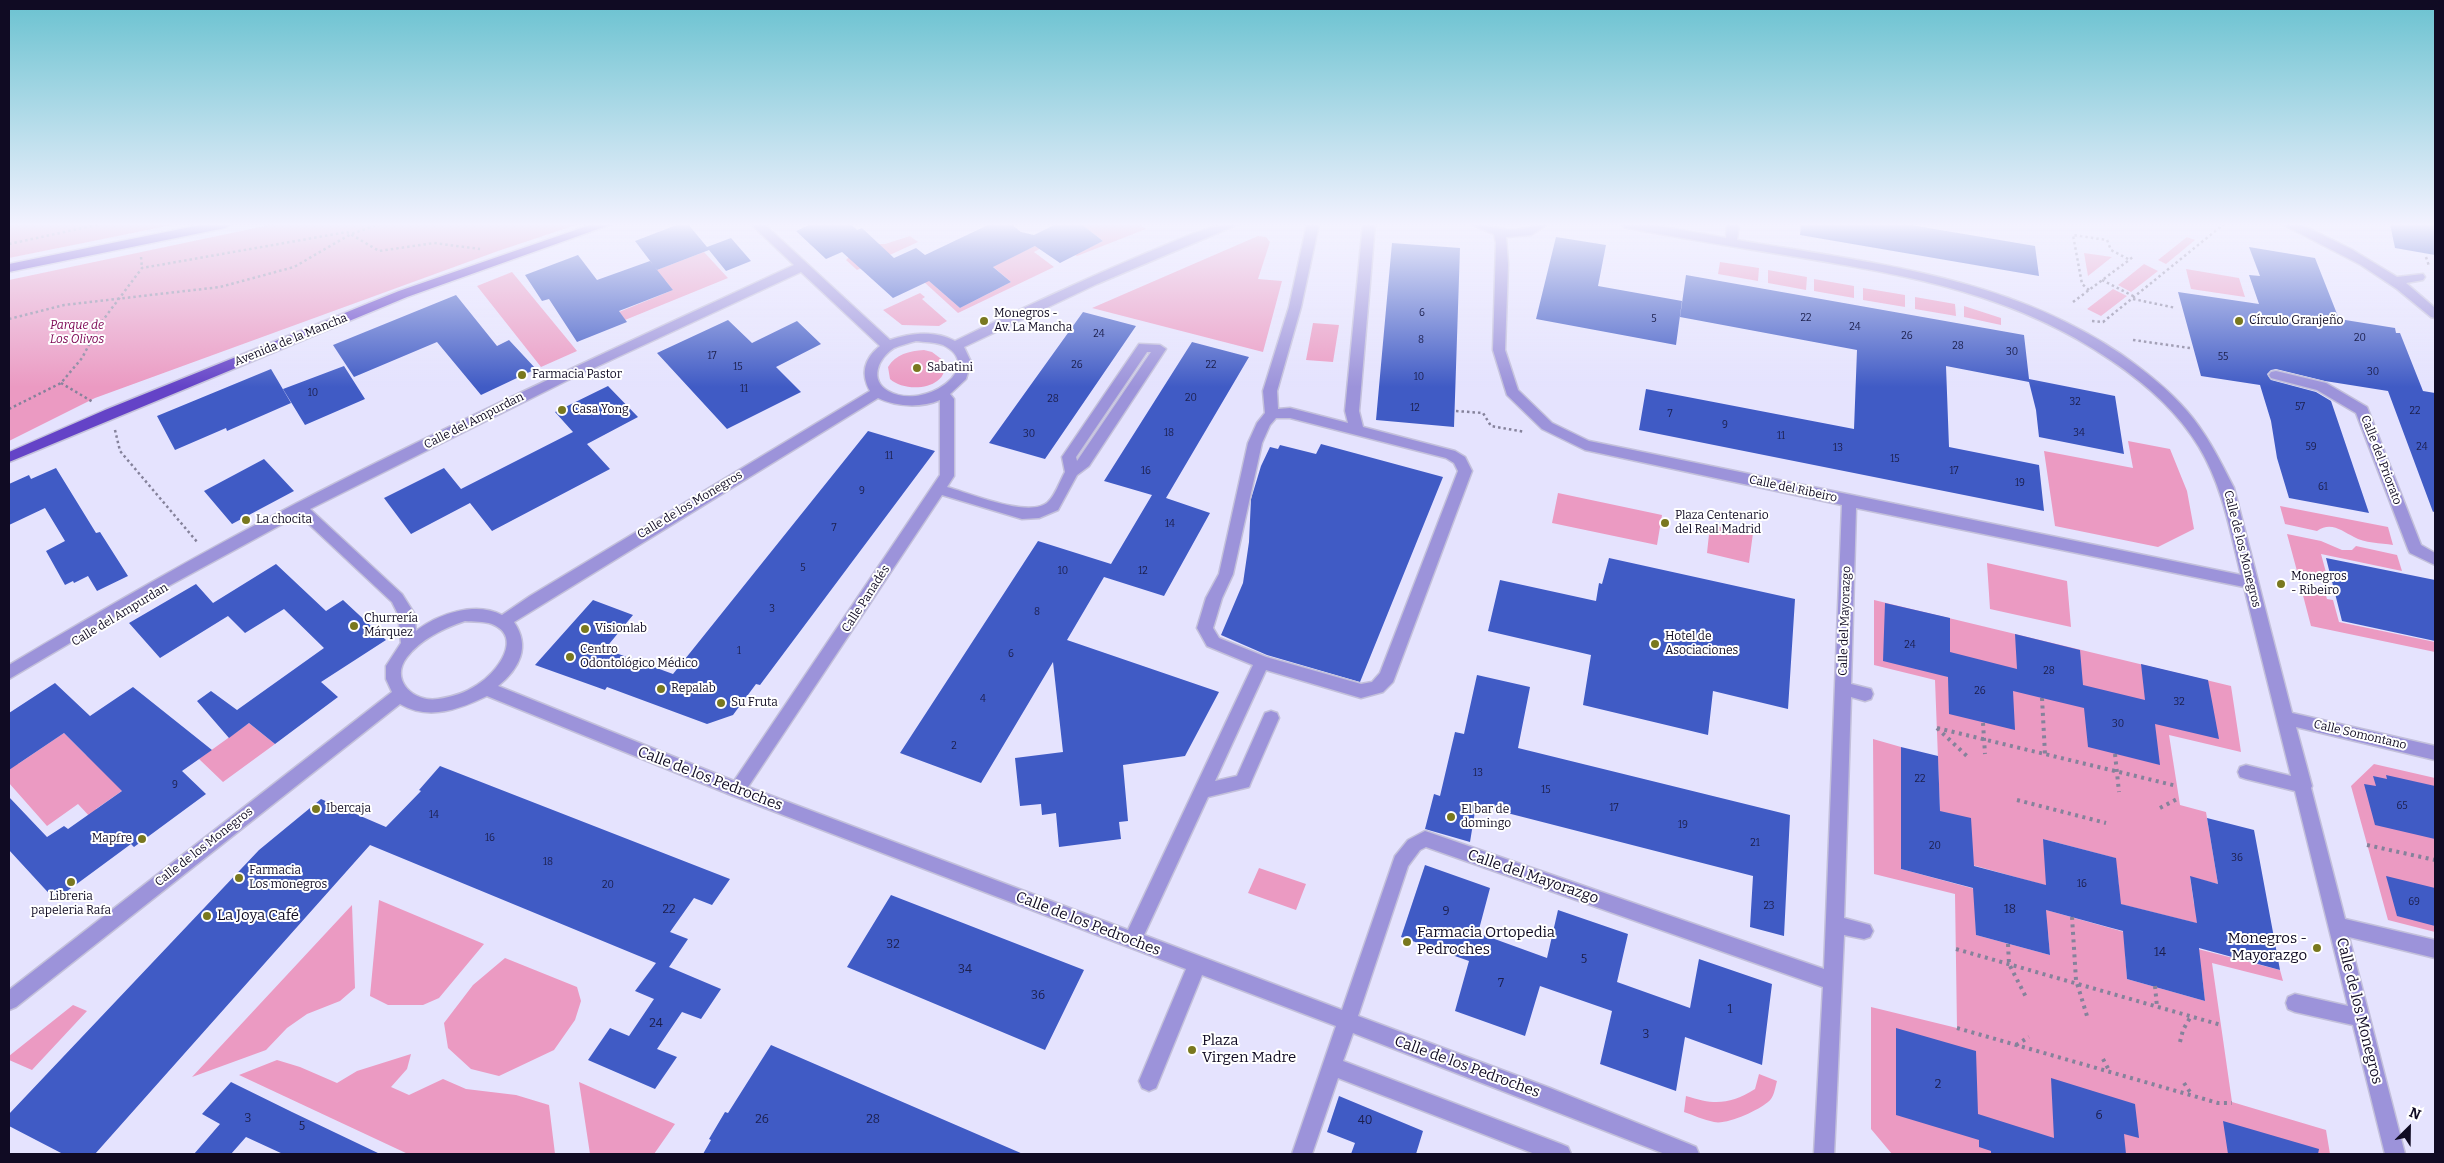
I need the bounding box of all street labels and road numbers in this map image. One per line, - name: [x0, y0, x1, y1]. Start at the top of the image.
- street label: Avenida de la Mancha: [232, 311, 350, 369]
- street label: Calle del Ampurdan: [422, 390, 526, 452]
- street label: Calle del Priorato: [2357, 413, 2405, 507]
- street label: Calle de los Monegros: [635, 468, 745, 542]
- street label: Calle del Ribeiro: [1748, 473, 1838, 505]
- street label: Calle de los Monegros: [2220, 489, 2264, 609]
- street label: Calle Panadés: [839, 563, 893, 635]
- street label: Calle del Mayorazgo: [1836, 566, 1854, 676]
- street label: Calle del Ampurdan: [69, 581, 171, 649]
- street label: Calle Somontano: [2312, 717, 2408, 753]
- street label: Calle de los Pedroches: [635, 743, 785, 815]
- street label: Calle de los Monegros: [152, 804, 256, 890]
- street label: Calle del Mayorazgo: [1465, 846, 1601, 908]
- street label: Calle de los Pedroches: [1013, 888, 1163, 960]
- street label: Calle de los Monegros: [2332, 936, 2386, 1086]
- street label: Calle de los Pedroches: [1392, 1032, 1542, 1102]

